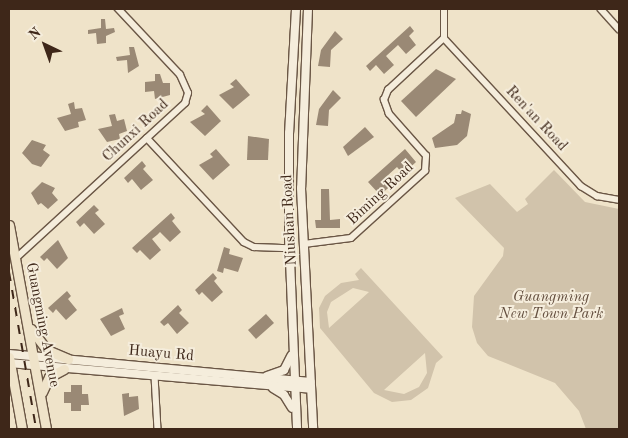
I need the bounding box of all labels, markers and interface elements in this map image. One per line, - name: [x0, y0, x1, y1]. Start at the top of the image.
- north arrow: [20, 20, 70, 70]
- text: N: [26, 25, 44, 43]
- street label: Ren'an Road: [501, 83, 571, 155]
- street label: Chunxi Road: [99, 96, 173, 166]
- street label: Biming Road: [344, 159, 418, 229]
- street label: Niushan Road: [279, 174, 301, 266]
- street label: Guangming Avenue: [21, 261, 63, 389]
- park label: Guangming New Town Park: [499, 288, 603, 323]
- street label: Huayu Rd: [127, 342, 195, 366]

